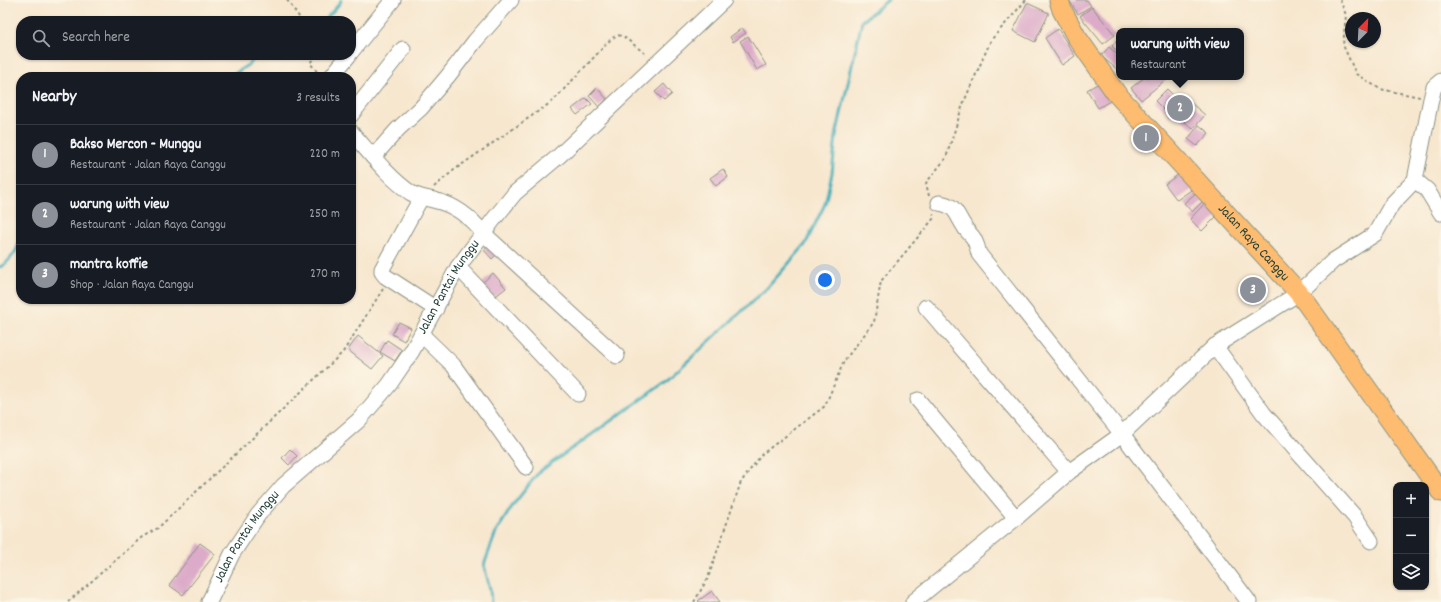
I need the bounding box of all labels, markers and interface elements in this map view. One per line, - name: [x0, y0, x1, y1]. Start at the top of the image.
- north arrow: [1345, 12, 1381, 48]
- search box: [16, 16, 356, 60]
- icon: search: [30, 27, 52, 49]
- text: Search here: [62, 27, 130, 49]
- popup: [1116, 28, 1244, 80]
- text: warung with view: [1130, 34, 1230, 56]
- text: Restaurant: [1130, 56, 1186, 75]
- text: Nearby: [32, 86, 76, 110]
- text: 3 results: [296, 89, 340, 108]
- pin: 2: [1167, 93, 1193, 123]
- pin: 1: [1133, 123, 1159, 153]
- text: Bakso Mercon - Munggu: [70, 134, 201, 156]
- text: 1: [44, 145, 46, 164]
- text: 220 m: [310, 145, 340, 164]
- text: Restaurant · Jalan Raya Canggu: [70, 156, 226, 175]
- text: warung with view: [70, 194, 169, 216]
- street label: Jalan Raya Canggu: [1213, 200, 1294, 286]
- text: 2: [42, 205, 48, 224]
- text: 250 m: [309, 205, 340, 224]
- text: Restaurant · Jalan Raya Canggu: [70, 216, 226, 235]
- street label: Jalan Pantai Munggu: [413, 236, 485, 338]
- text: mantra koffie: [70, 254, 148, 276]
- text: 3: [42, 265, 48, 284]
- text: 270 m: [310, 265, 340, 284]
- your location: [815, 270, 835, 290]
- pin: 3: [1240, 275, 1266, 305]
- text: Shop · Jalan Raya Canggu: [70, 276, 194, 295]
- map controls: [1393, 482, 1429, 590]
- button: +: [1393, 482, 1429, 518]
- street label: Jalan Pantai Munggu: [210, 486, 285, 586]
- button: −: [1393, 518, 1429, 554]
- button: layers: [1393, 554, 1429, 590]

